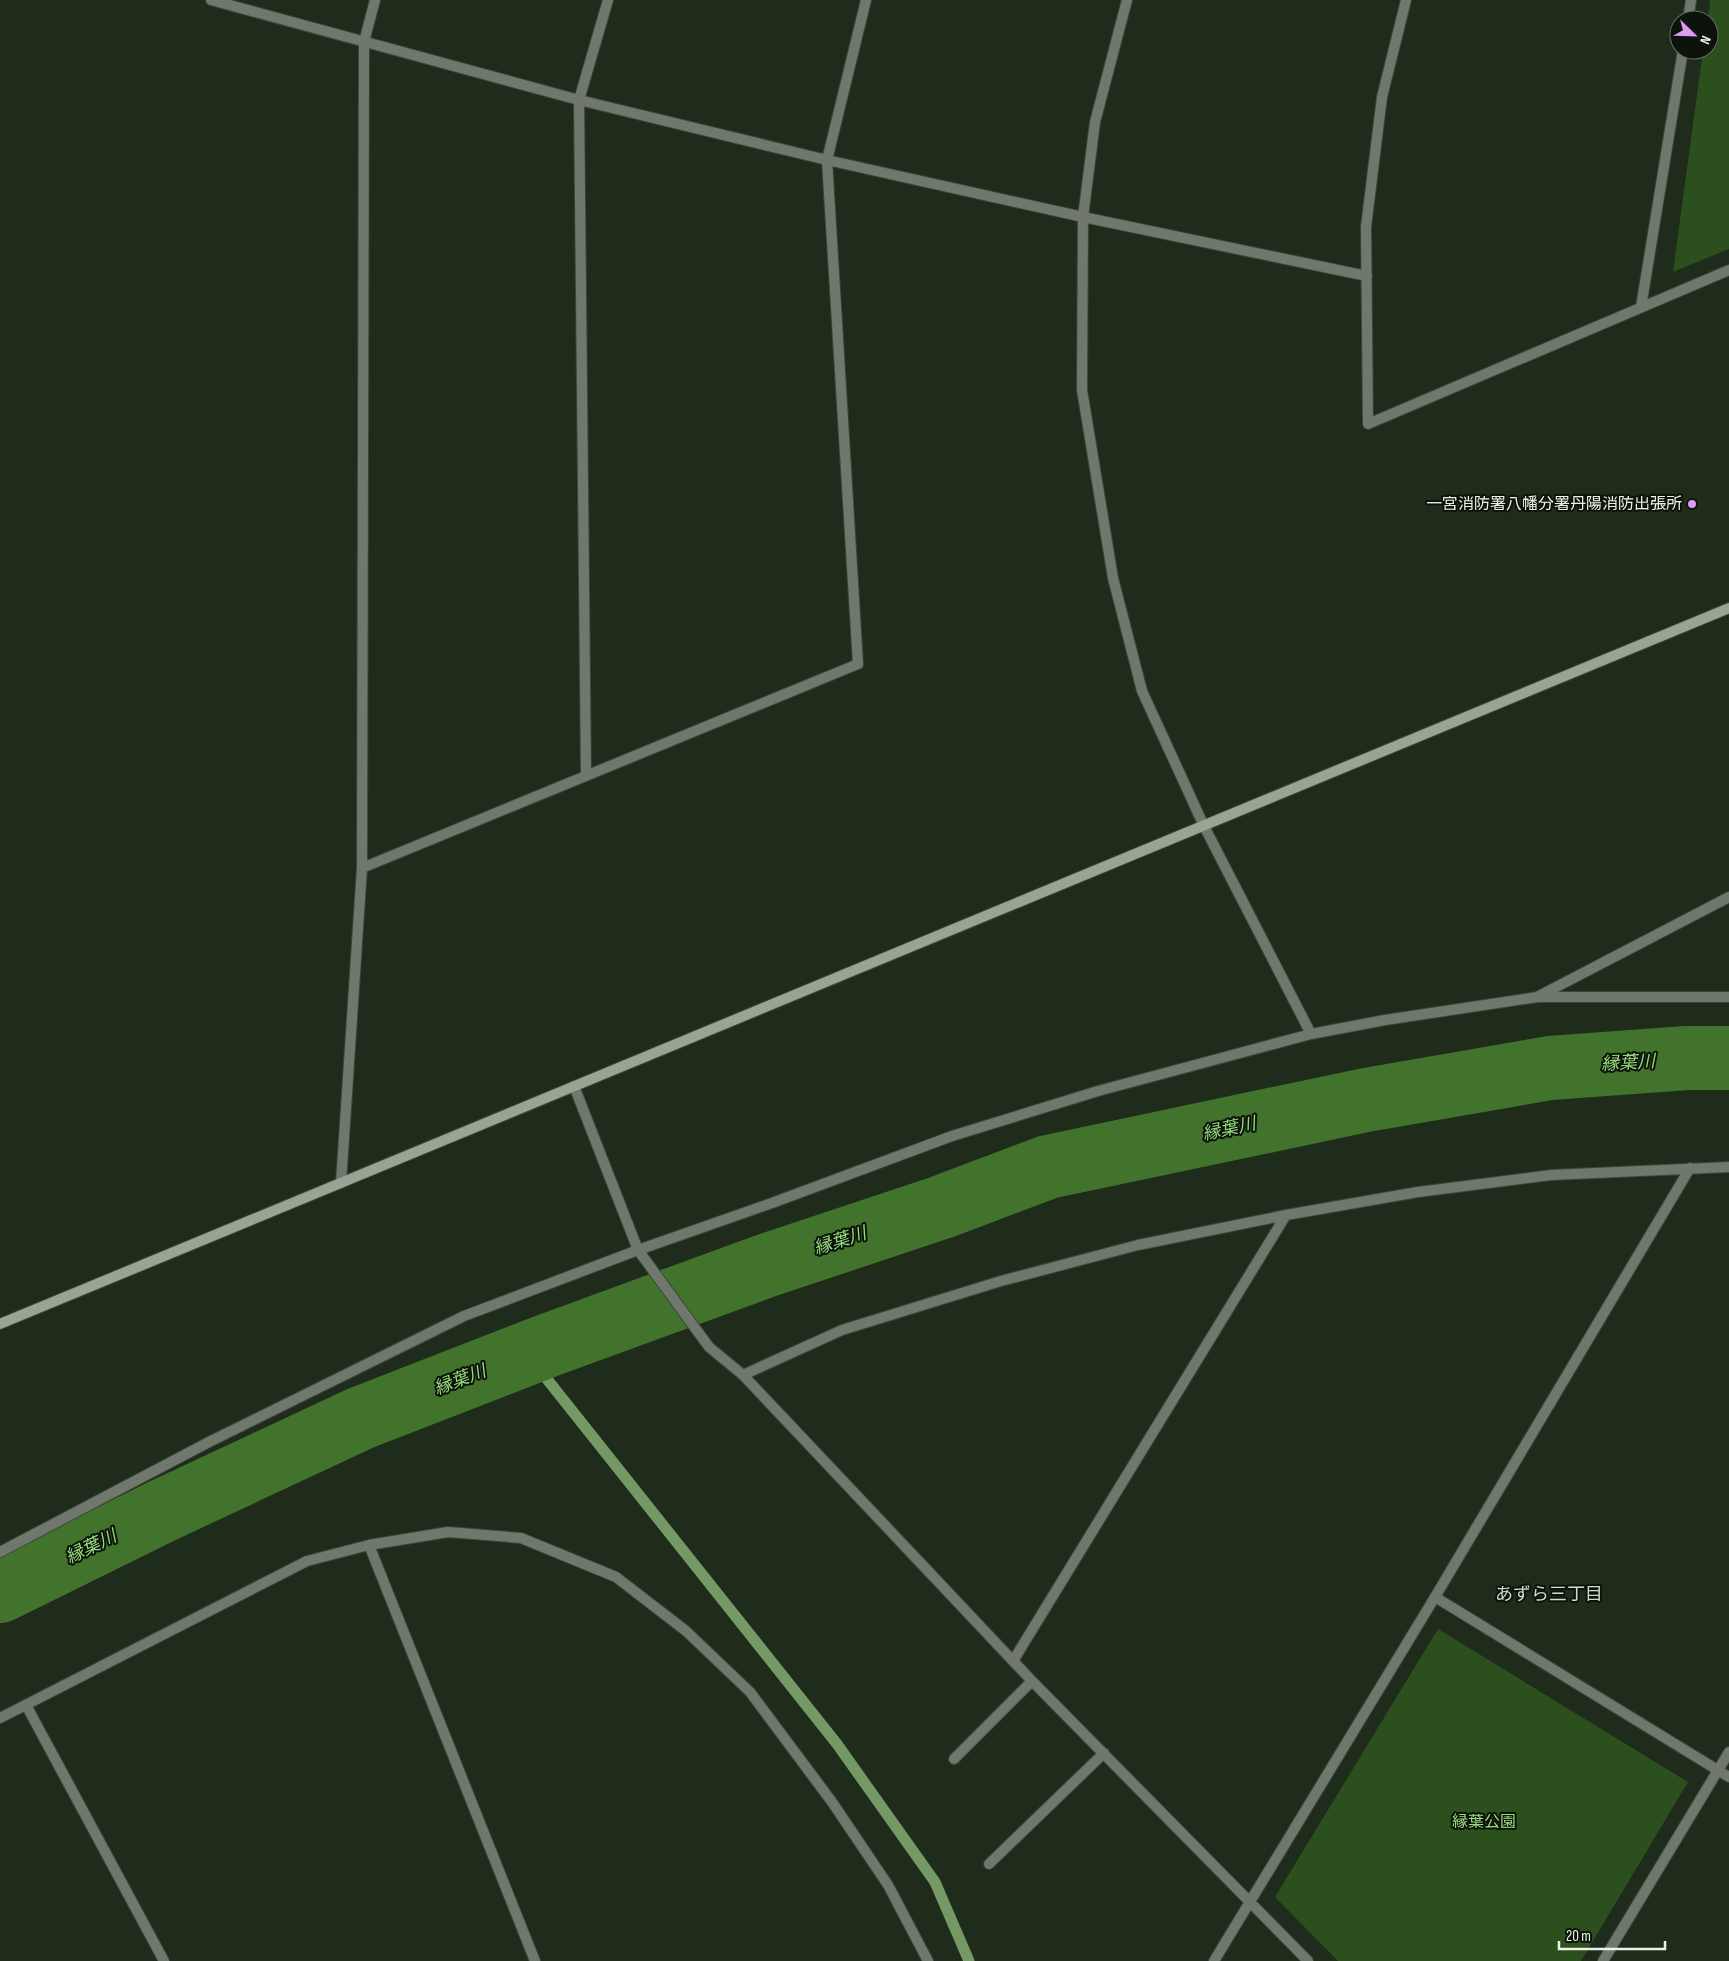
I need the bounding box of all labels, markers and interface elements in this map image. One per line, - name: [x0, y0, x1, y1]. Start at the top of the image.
- north arrow: [1669, 10, 1719, 60]
- text: N: [1696, 33, 1715, 47]
- place label: 一宮消防署八幡分署丹陽消防出張所: [1426, 495, 1682, 514]
- marker: 一宮消防署八幡分署丹陽消防出張所: [1686, 498, 1698, 510]
- water label: 縁葉川: [1600, 1051, 1658, 1075]
- water label: 縁葉川: [1200, 1113, 1260, 1145]
- water label: 縁葉川: [811, 1222, 871, 1259]
- water label: 縁葉川: [431, 1360, 491, 1399]
- water label: 縁葉川: [62, 1525, 122, 1568]
- district label: あずら三丁目: [1495, 1584, 1603, 1605]
- park label: 縁葉公園: [1452, 1813, 1516, 1832]
- scale bar: [1559, 1918, 1665, 1950]
- text: 20 m: [1566, 1927, 1591, 1946]

